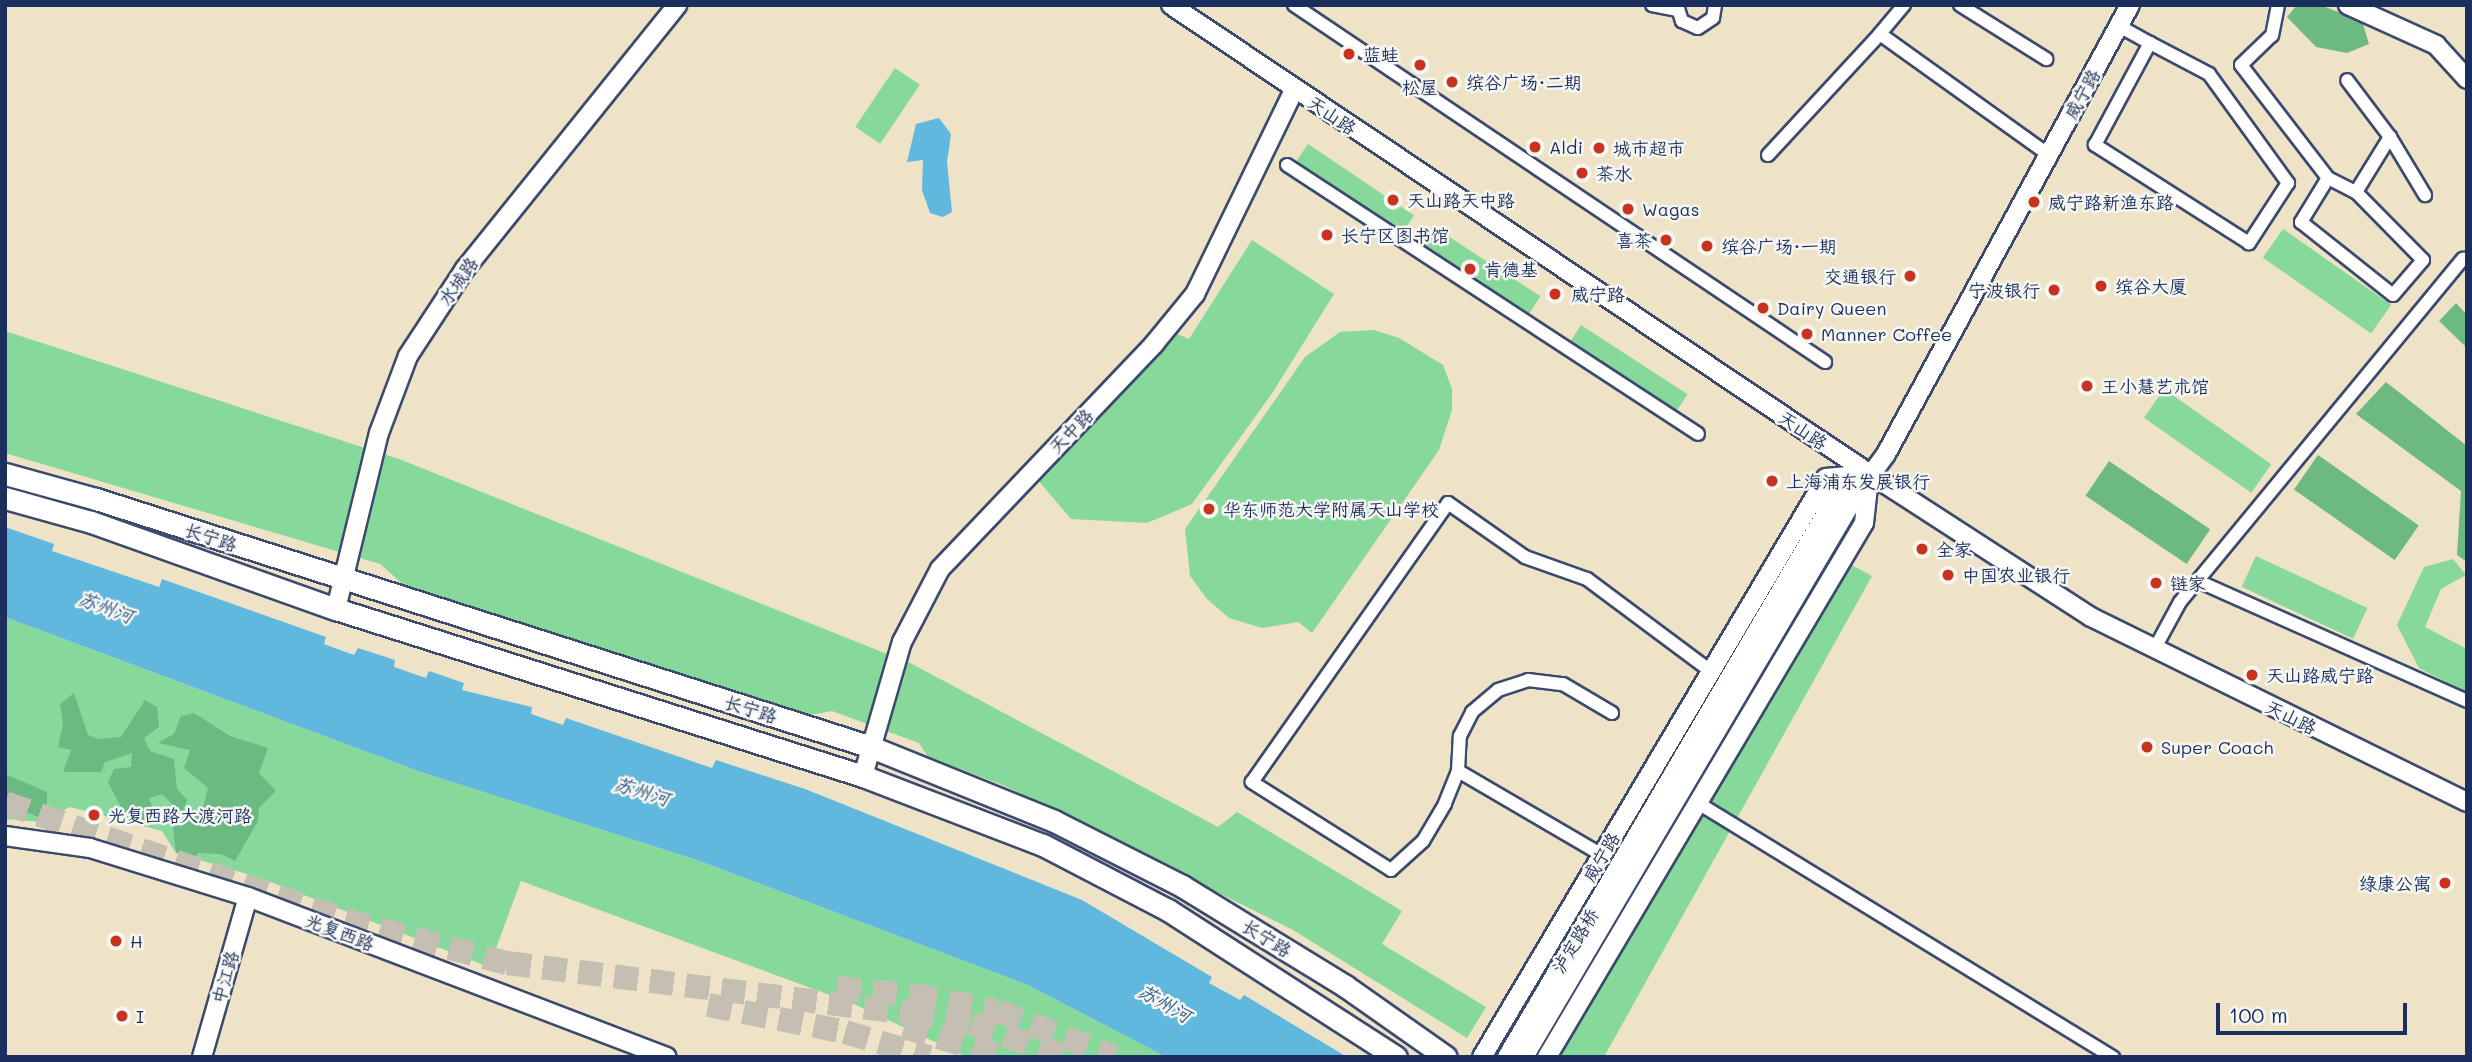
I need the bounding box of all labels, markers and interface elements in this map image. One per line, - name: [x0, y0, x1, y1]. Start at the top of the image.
- place label: 蓝蛙: [1363, 43, 1399, 65]
- marker: 蓝蛙: [1341, 46, 1357, 62]
- marker: 松屋: [1412, 57, 1428, 73]
- street label: 威宁路: [2059, 65, 2105, 123]
- place label: 缤谷广场·二期: [1466, 71, 1582, 93]
- marker: 缤谷广场·二期: [1444, 74, 1460, 90]
- place label: 松屋: [1402, 76, 1438, 98]
- street label: 天山路: [1304, 91, 1360, 139]
- place label: Aldi: [1549, 136, 1583, 158]
- place label: 城市超市: [1613, 137, 1685, 159]
- marker: Aldi: [1527, 139, 1543, 155]
- marker: 城市超市: [1591, 140, 1607, 156]
- place label: 茶水: [1596, 162, 1632, 184]
- marker: 茶水: [1574, 165, 1590, 181]
- place label: 天山路天中路: [1407, 189, 1515, 211]
- place label: 威宁路新渔东路: [2048, 191, 2174, 213]
- marker: 天山路天中路: [1385, 192, 1401, 208]
- marker: 威宁路新渔东路: [2026, 194, 2042, 210]
- place label: Wagas: [1642, 198, 1699, 220]
- marker: Wagas: [1620, 201, 1636, 217]
- place label: 长宁区图书馆: [1341, 224, 1449, 246]
- marker: 长宁区图书馆: [1319, 227, 1335, 243]
- place label: 喜茶: [1616, 229, 1652, 251]
- marker: 喜茶: [1658, 232, 1674, 248]
- place label: 缤谷广场·一期: [1721, 235, 1837, 257]
- marker: 缤谷广场·一期: [1699, 238, 1715, 254]
- street label: 水城路: [434, 253, 482, 309]
- place label: 肯德基: [1484, 258, 1538, 280]
- marker: 肯德基: [1462, 261, 1478, 277]
- place label: 交通银行: [1824, 265, 1896, 287]
- marker: 交通银行: [1902, 268, 1918, 284]
- place label: 缤谷大厦: [2115, 275, 2187, 297]
- marker: 缤谷大厦: [2093, 278, 2109, 294]
- place label: 宁波银行: [1968, 279, 2040, 301]
- marker: 宁波银行: [2046, 282, 2062, 298]
- place label: 威宁路: [1571, 283, 1625, 305]
- marker: 威宁路: [1545, 284, 1565, 304]
- place label: Dairy Queen: [1777, 297, 1886, 319]
- marker: Dairy Queen: [1755, 300, 1771, 316]
- place label: Manner Coffee: [1821, 323, 1952, 345]
- marker: Manner Coffee: [1799, 326, 1815, 342]
- place label: 王小慧艺术馆: [2101, 375, 2209, 397]
- marker: 王小慧艺术馆: [2079, 378, 2095, 394]
- street label: 天中路: [1044, 404, 1098, 458]
- street label: 天山路: [1775, 406, 1831, 454]
- place label: 上海浦东发展银行: [1786, 470, 1930, 492]
- marker: 上海浦东发展银行: [1764, 473, 1780, 489]
- place label: 华东师范大学附属天山学校: [1223, 498, 1439, 520]
- marker: 华东师范大学附属天山学校: [1201, 501, 1217, 517]
- street label: 长宁路: [182, 518, 240, 556]
- place label: 全家: [1936, 538, 1972, 560]
- marker: 全家: [1914, 541, 1930, 557]
- place label: 中国农业银行: [1962, 564, 2070, 586]
- marker: 中国农业银行: [1940, 567, 1956, 583]
- place label: 链家: [2170, 572, 2206, 594]
- marker: 链家: [2148, 575, 2164, 591]
- water label: 苏州河: [75, 587, 137, 627]
- place label: 天山路威宁路: [2266, 664, 2374, 686]
- marker: 天山路威宁路: [2244, 667, 2260, 683]
- street label: 长宁路: [722, 691, 780, 727]
- street label: 天山路: [2262, 695, 2320, 739]
- place label: Super Coach: [2161, 736, 2273, 758]
- marker: Super Coach: [2139, 739, 2155, 755]
- water label: 苏州河: [611, 772, 673, 810]
- place label: 光复西路大渡河路: [108, 804, 252, 826]
- marker: 光复西路大渡河路: [86, 807, 102, 823]
- street label: 威宁路: [1578, 828, 1624, 886]
- place label: 绿康公寓: [2359, 872, 2431, 894]
- marker: 绿康公寓: [2437, 875, 2453, 891]
- street label: 泸定路桥: [1547, 905, 1603, 977]
- street label: 光复西路: [303, 909, 377, 955]
- street label: 长宁路: [1238, 915, 1296, 961]
- place label: H: [130, 930, 143, 952]
- marker: H: [108, 933, 124, 949]
- street label: 中江路: [207, 948, 243, 1006]
- water label: 苏州河: [1135, 979, 1195, 1027]
- scale bar: [2220, 988, 2411, 1032]
- text: 100 m: [2229, 1001, 2288, 1028]
- place label: I: [136, 1005, 144, 1027]
- marker: I: [114, 1008, 130, 1024]

